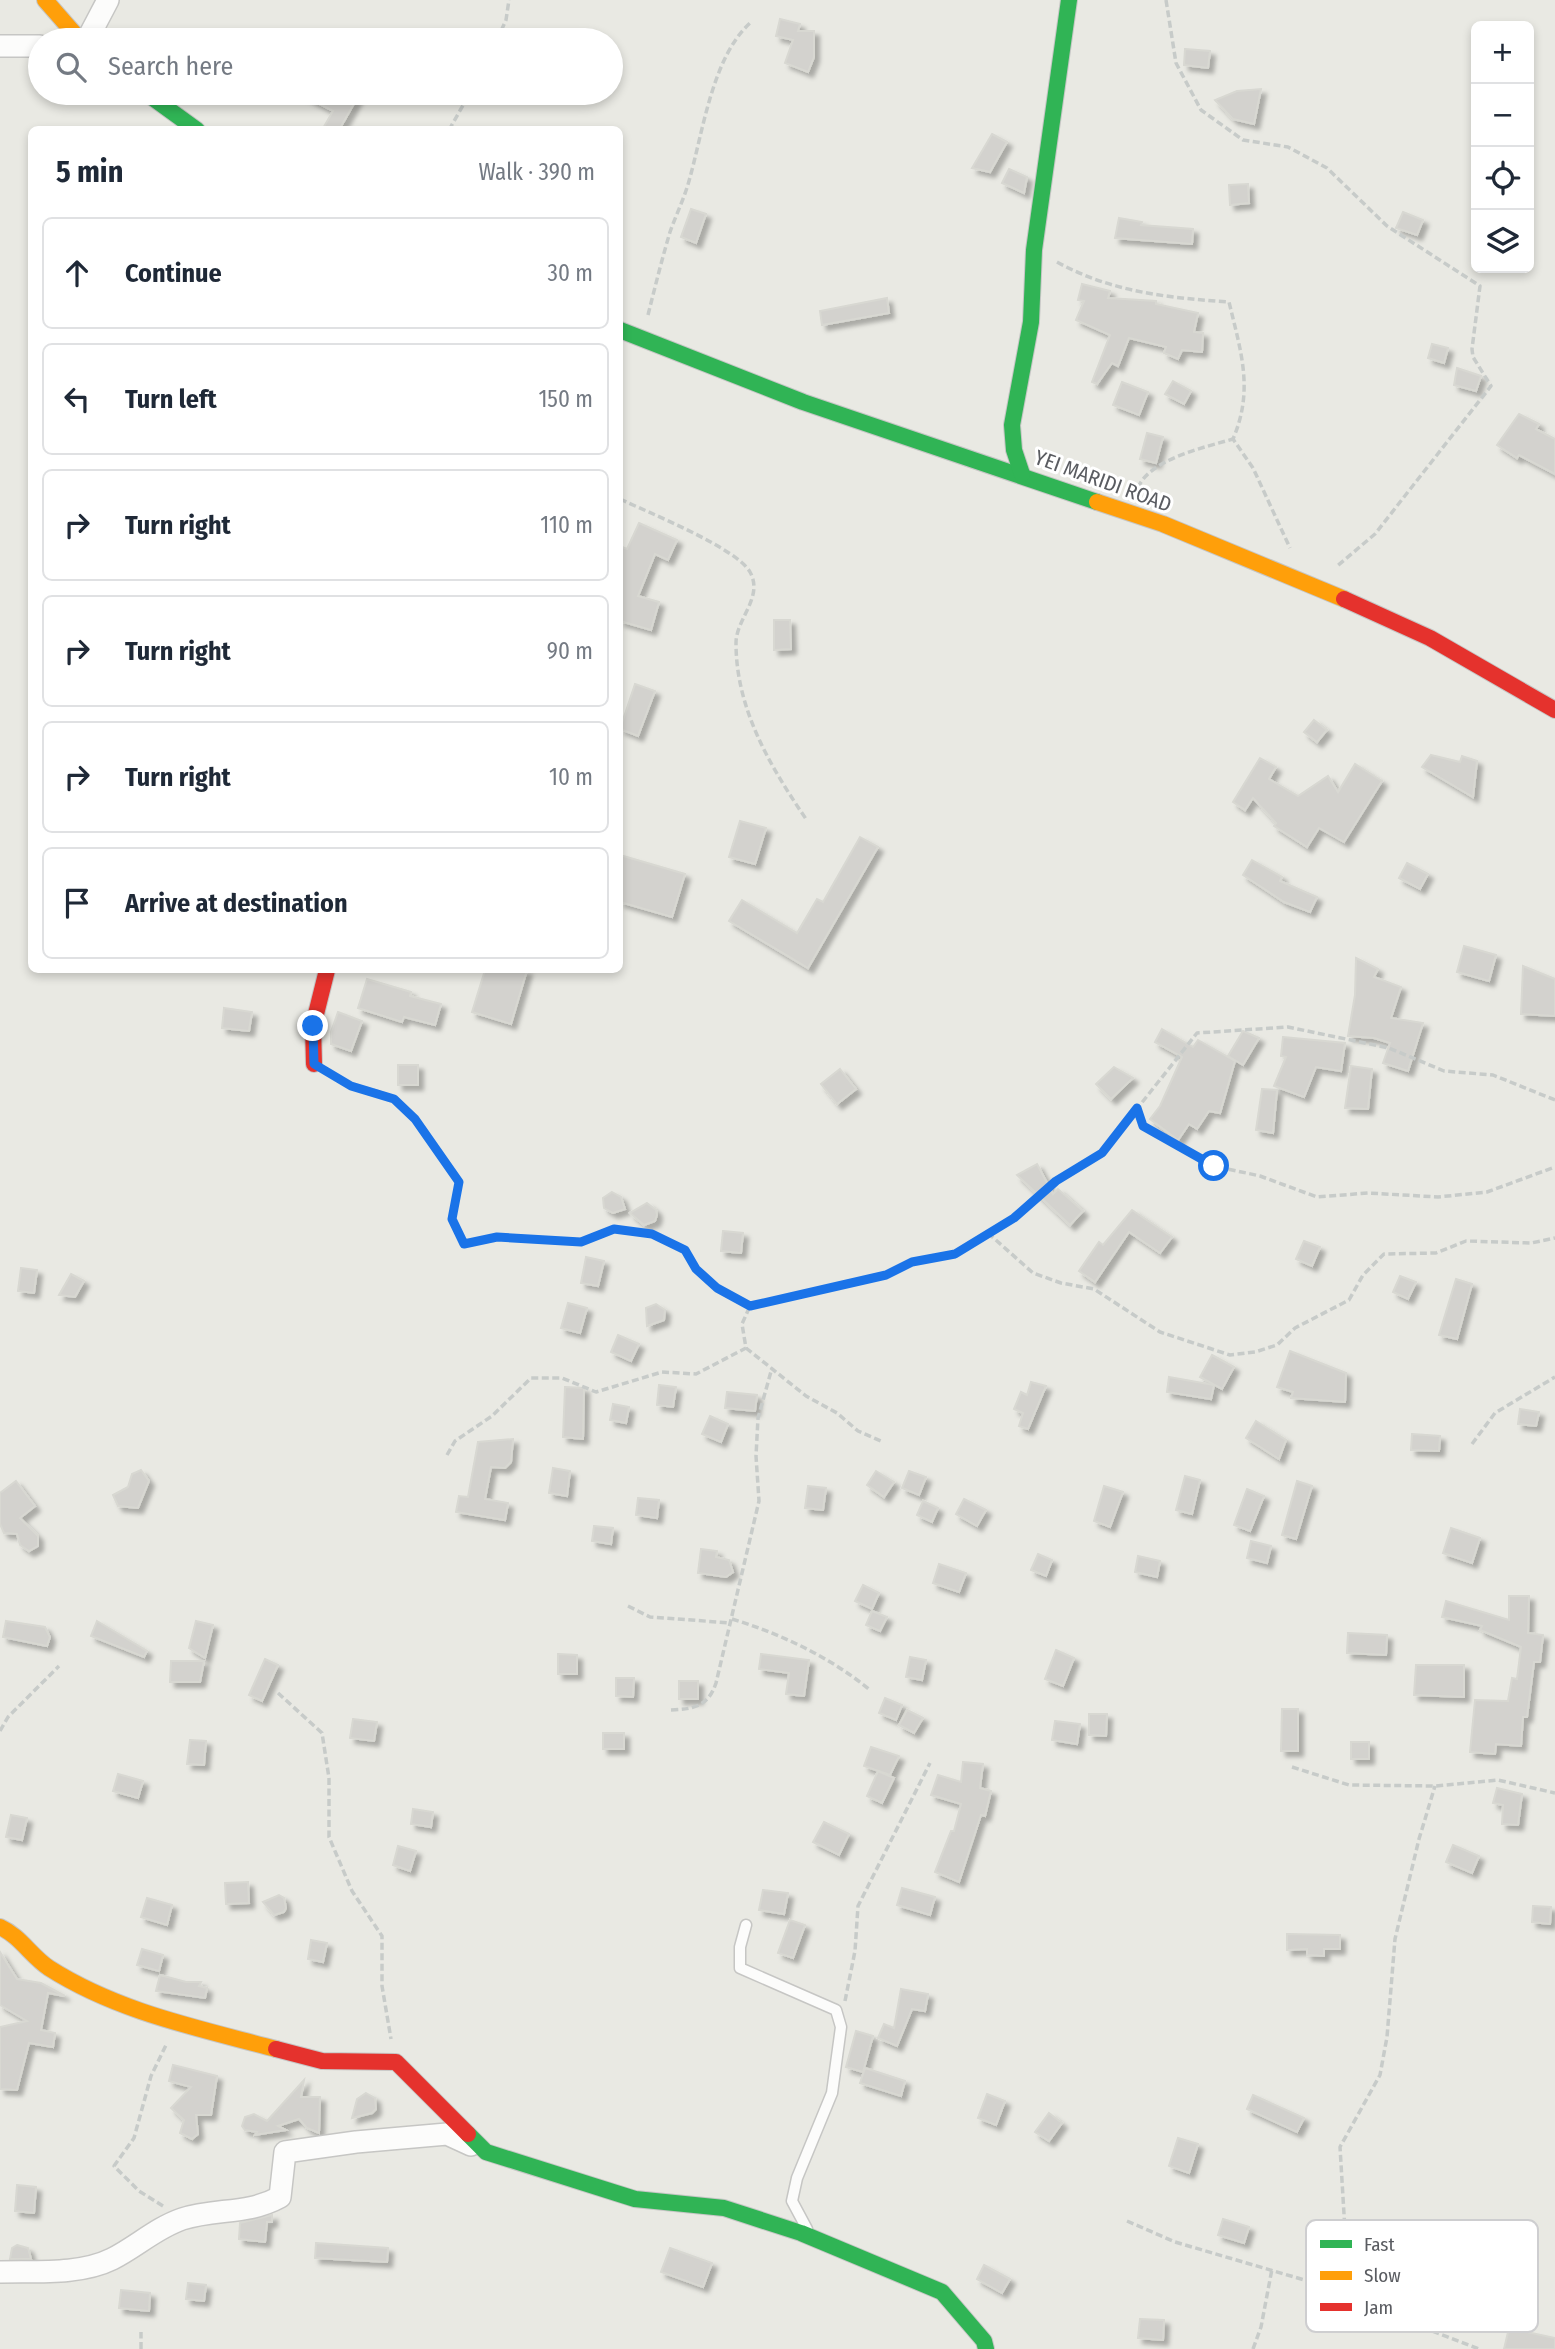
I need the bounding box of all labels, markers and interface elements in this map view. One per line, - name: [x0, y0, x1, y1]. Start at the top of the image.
- map controls: [1471, 21, 1534, 273]
- button: +: [1471, 21, 1534, 84]
- search box: [28, 28, 623, 105]
- icon: search: [52, 48, 90, 86]
- text: Search here: [108, 51, 233, 82]
- button: −: [1471, 84, 1534, 147]
- button: locate: [1471, 147, 1534, 210]
- text: 5 min: [56, 154, 123, 190]
- text: Walk · 390 m: [479, 158, 595, 186]
- button: layers: [1471, 210, 1534, 273]
- icon: ahead: [58, 254, 96, 292]
- text: Continue: [125, 258, 222, 289]
- text: 30 m: [548, 259, 593, 287]
- icon: left: [58, 380, 96, 418]
- text: Turn left: [125, 384, 217, 415]
- text: 150 m: [538, 385, 593, 413]
- street label: YEI MARIDI ROAD: [1031, 444, 1175, 518]
- icon: right: [58, 506, 96, 544]
- text: Turn right: [125, 510, 231, 541]
- text: 110 m: [540, 511, 593, 539]
- icon: right: [58, 632, 96, 670]
- text: Turn right: [125, 636, 231, 667]
- text: 90 m: [547, 637, 593, 665]
- icon: right: [58, 758, 96, 796]
- text: Turn right: [125, 762, 231, 793]
- text: 10 m: [549, 763, 593, 791]
- icon: arrive: [58, 884, 96, 922]
- text: Arrive at destination: [125, 888, 348, 919]
- route end: [297, 1010, 328, 1041]
- route start: [1198, 1150, 1229, 1181]
- legend: [1306, 2220, 1538, 2332]
- text: Fast: [1364, 2233, 1395, 2256]
- text: Slow: [1364, 2264, 1401, 2287]
- text: Jam: [1364, 2296, 1393, 2319]

